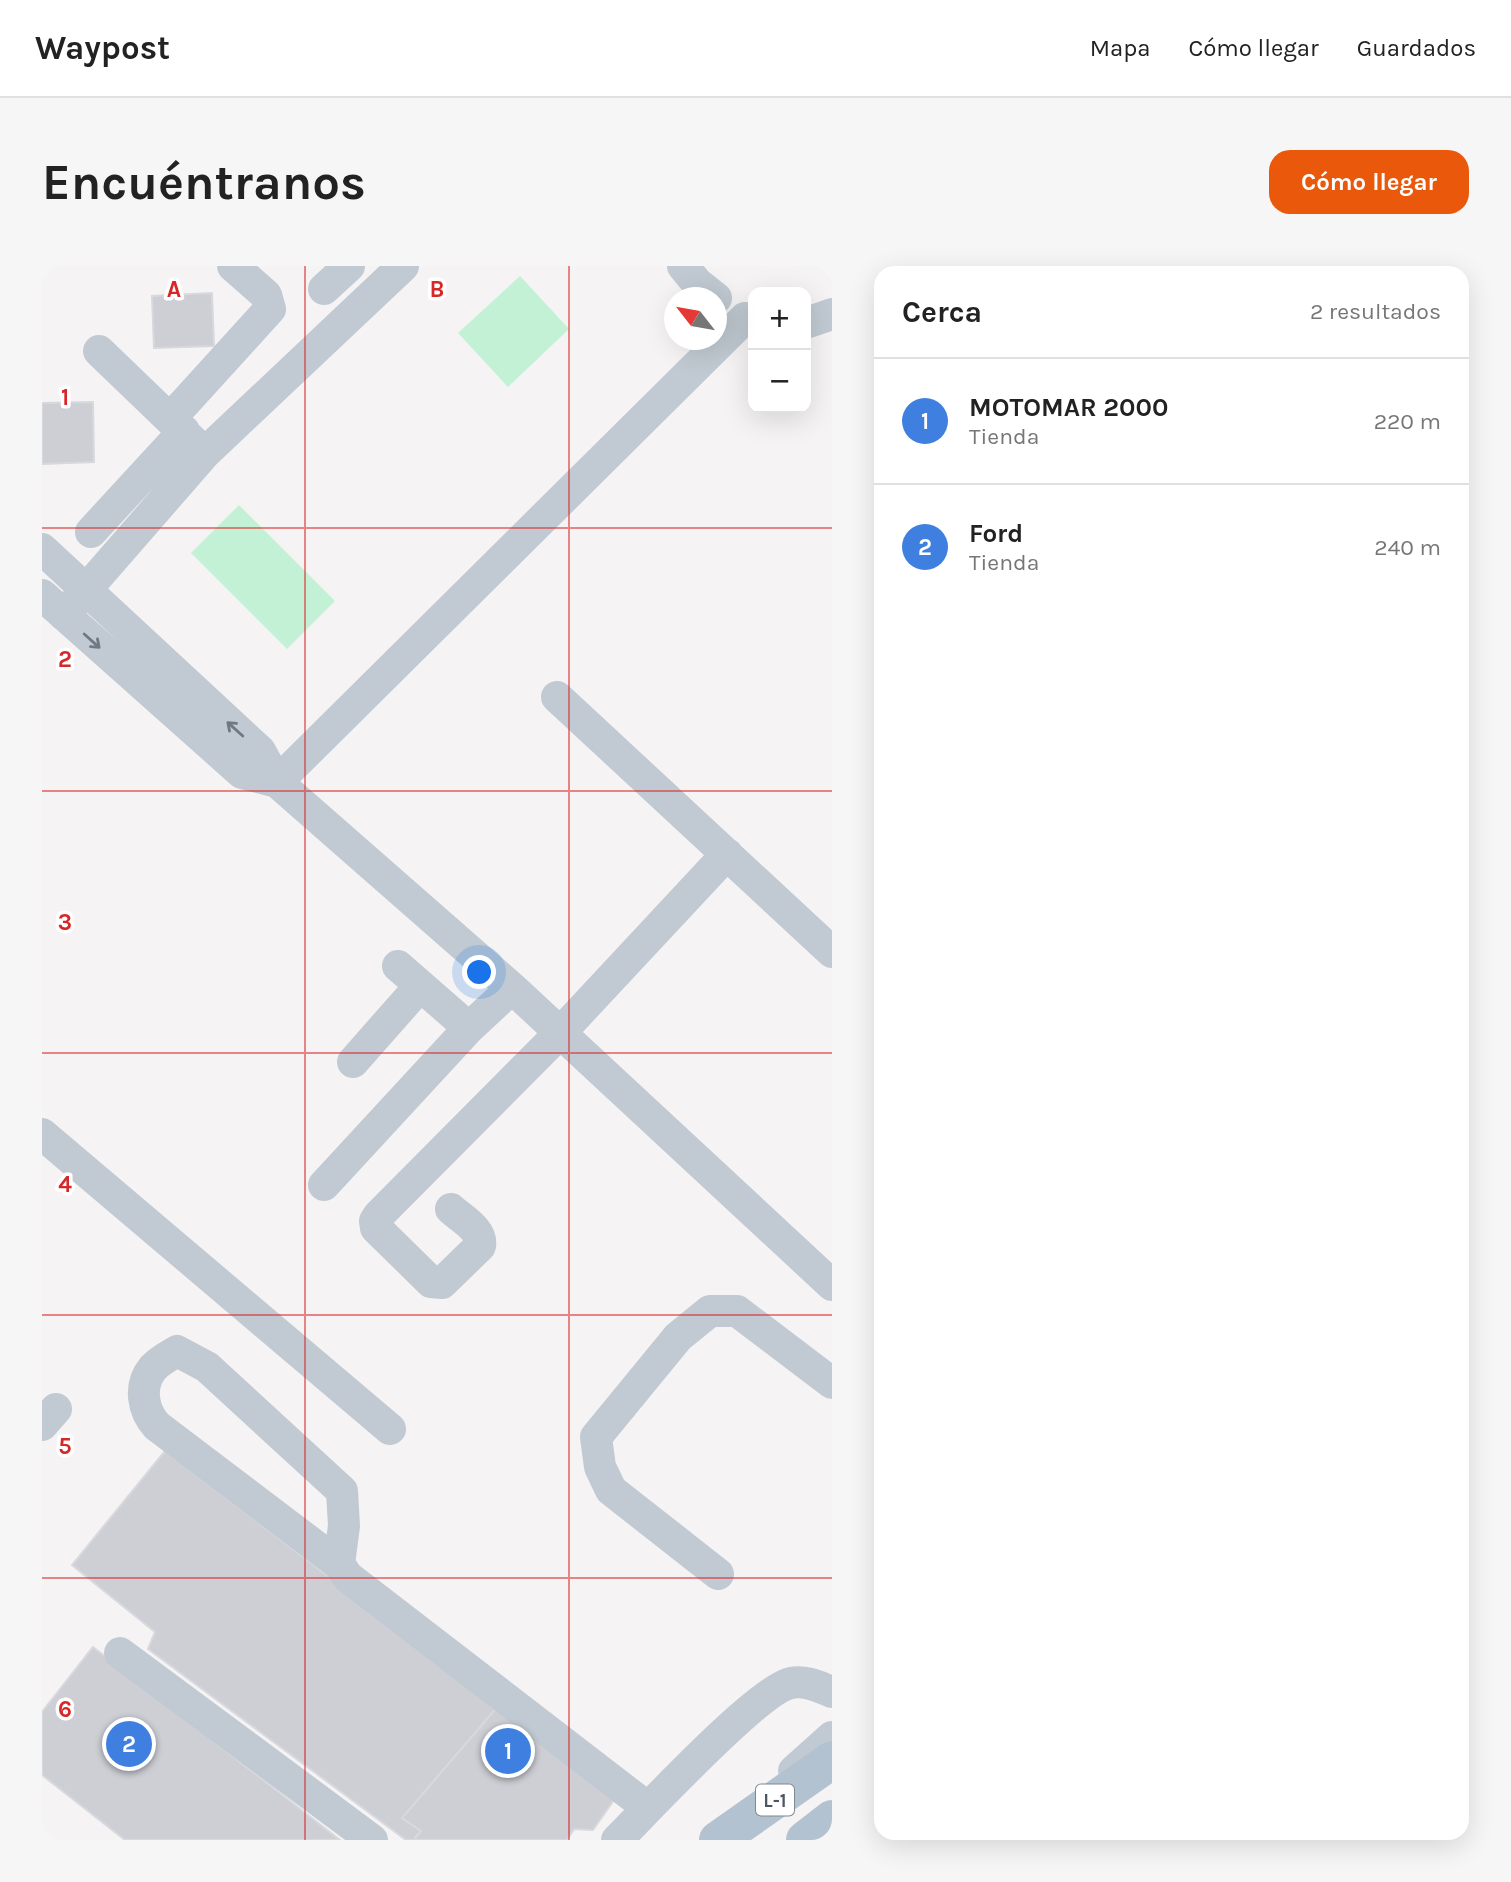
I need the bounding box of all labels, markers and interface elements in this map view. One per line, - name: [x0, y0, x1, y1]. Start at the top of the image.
- text: Waypost: [35, 29, 170, 67]
- text: Mapa: [1090, 34, 1150, 62]
- text: Cómo llegar: [1188, 34, 1319, 62]
- text: Guardados: [1357, 34, 1476, 62]
- button: Cómo llegar: [1269, 150, 1469, 214]
- text: Encuéntranos: [42, 154, 366, 211]
- text: A: [167, 276, 181, 303]
- text: B: [430, 276, 444, 303]
- north arrow: [664, 287, 727, 350]
- map controls: [748, 287, 811, 413]
- button: +: [748, 287, 811, 350]
- text: Cerca: [902, 294, 982, 330]
- text: 2 resultados: [1310, 298, 1441, 325]
- button: −: [748, 350, 811, 413]
- text: 1: [61, 384, 69, 411]
- text: MOTOMAR 2000: [969, 392, 1168, 423]
- text: 1: [921, 408, 929, 435]
- text: 220 m: [1374, 408, 1441, 435]
- text: Tienda: [969, 423, 1039, 450]
- text: Ford: [969, 518, 1023, 549]
- text: 2: [918, 534, 932, 561]
- text: 240 m: [1374, 534, 1441, 561]
- text: Tienda: [969, 549, 1039, 576]
- one-way arrow: [83, 632, 101, 648]
- text: 2: [58, 646, 72, 673]
- one-way arrow: [226, 721, 244, 737]
- text: 3: [58, 909, 72, 936]
- your location: [462, 955, 496, 989]
- text: 4: [58, 1171, 72, 1198]
- text: 5: [58, 1433, 72, 1460]
- text: 6: [58, 1696, 72, 1723]
- pin: 2: [106, 1718, 152, 1770]
- pin: 1: [485, 1725, 531, 1777]
- road number: L-1: [756, 1784, 794, 1816]

